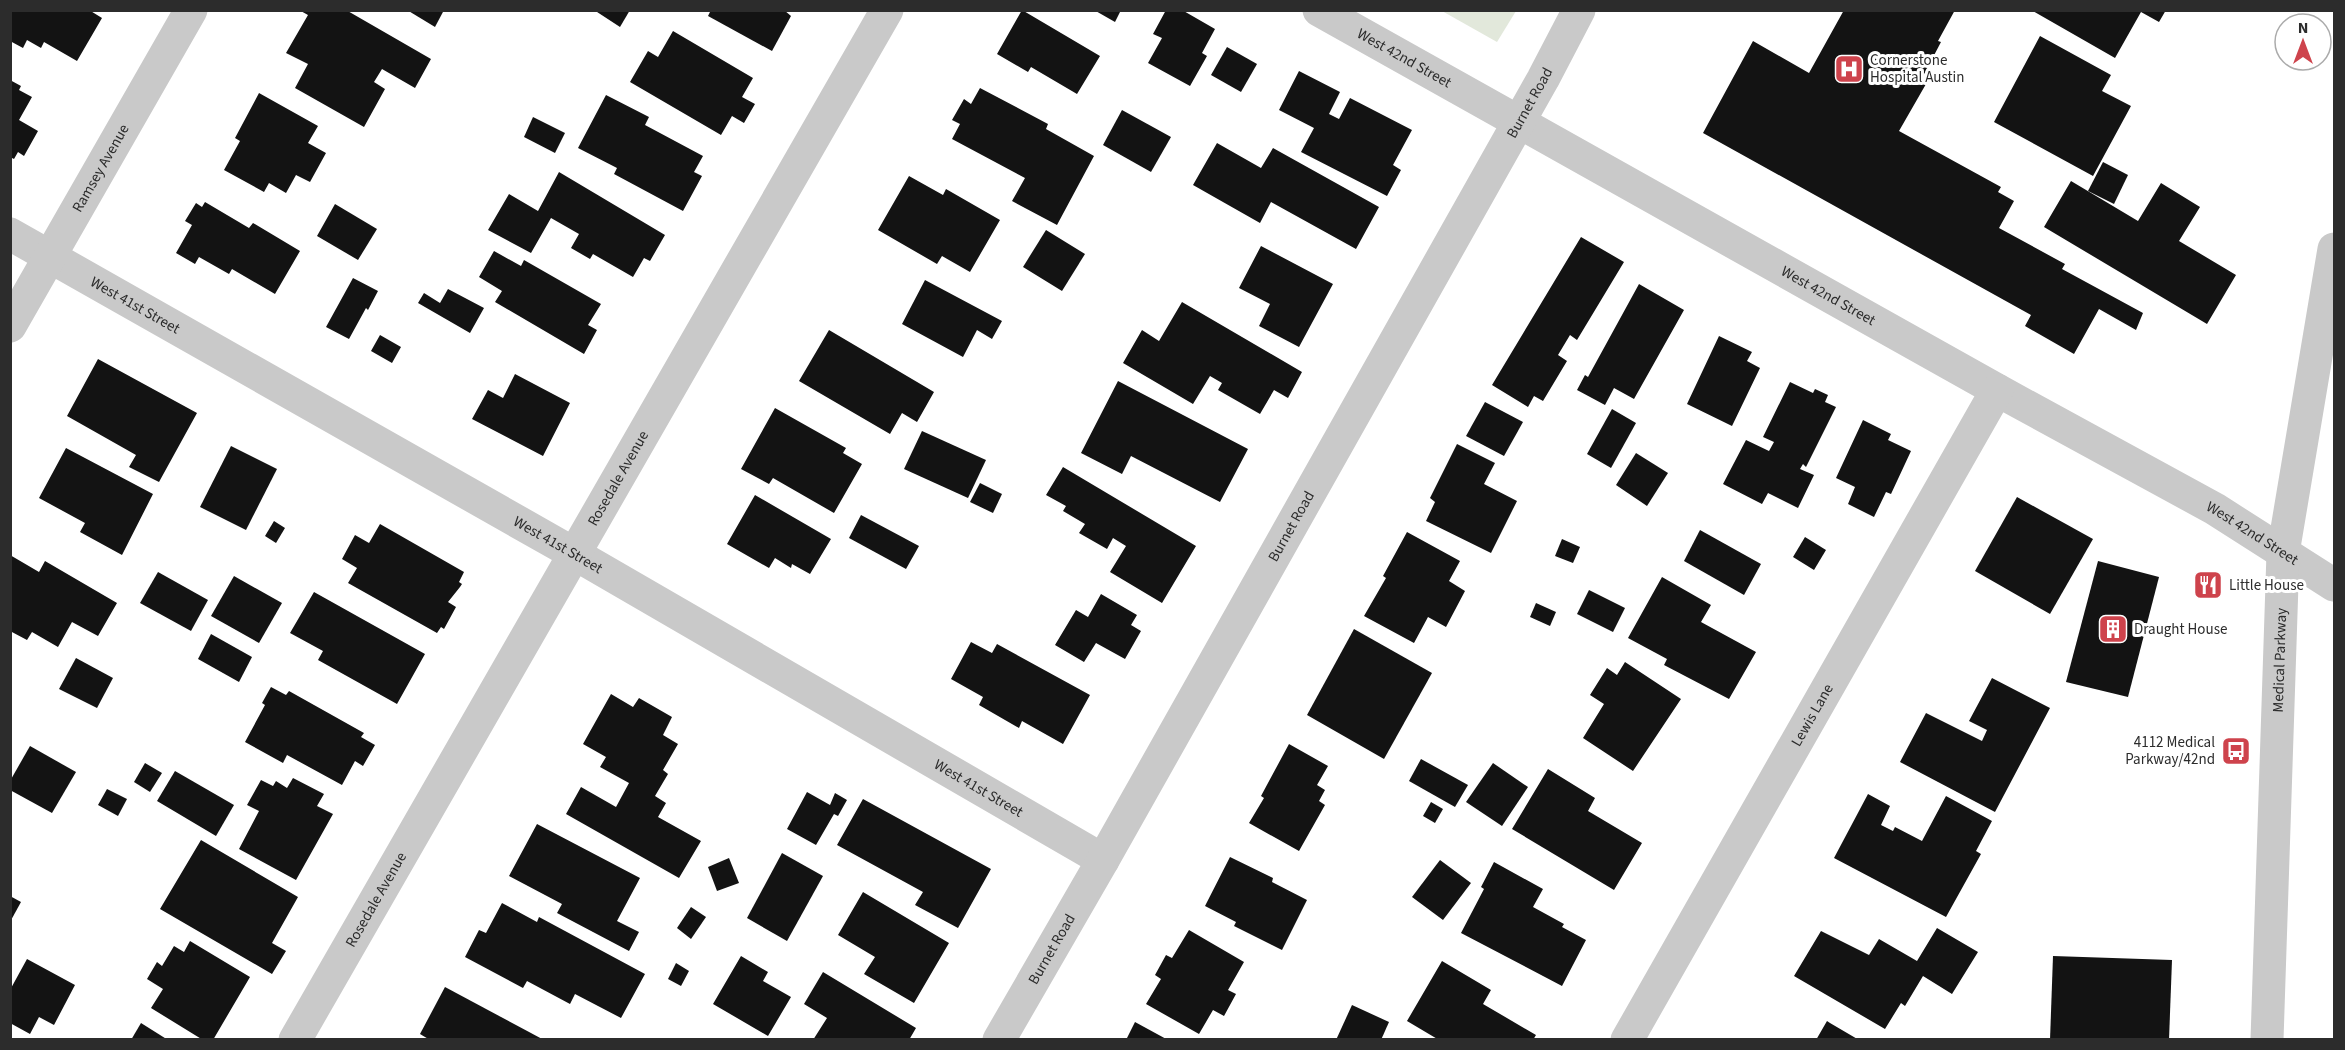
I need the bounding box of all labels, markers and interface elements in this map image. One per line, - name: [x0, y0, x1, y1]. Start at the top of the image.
- north arrow: [2273, 12, 2333, 72]
- text: N: [2298, 17, 2308, 39]
- street label: West 42nd Street: [1353, 23, 1456, 93]
- place label: Cornerstone Hospital Austin: [1870, 50, 1964, 88]
- hospital icon: Cornerstone Hospital Austin: [1833, 53, 1865, 85]
- street label: Burnet Road: [1501, 64, 1558, 142]
- street label: Ramsey Avenue: [67, 120, 134, 216]
- street label: West 42nd Street: [1777, 261, 1880, 330]
- street label: West 41st Street: [87, 271, 184, 339]
- street label: Rosedale Avenue: [582, 427, 654, 530]
- street label: Burnet Road: [1263, 487, 1319, 565]
- street label: West 42nd Street: [2203, 496, 2303, 570]
- street label: West 41st Street: [509, 511, 607, 579]
- restaurant icon: Little House: [2192, 569, 2224, 601]
- place label: Little House: [2229, 575, 2304, 596]
- street label: Medical Parkway: [2267, 607, 2292, 713]
- building icon: Draught House: [2097, 613, 2129, 645]
- place label: Draught House: [2134, 619, 2227, 640]
- street label: Lewis Lane: [1786, 680, 1838, 750]
- place label: 4112 Medical Parkway/42nd: [2125, 732, 2215, 770]
- bus stop icon: 4112 Medical Parkway/42nd: [2220, 735, 2252, 767]
- street label: West 41st Street: [930, 754, 1027, 822]
- street label: Rosedale Avenue: [340, 848, 411, 951]
- street label: Burnet Road: [1023, 910, 1080, 988]

